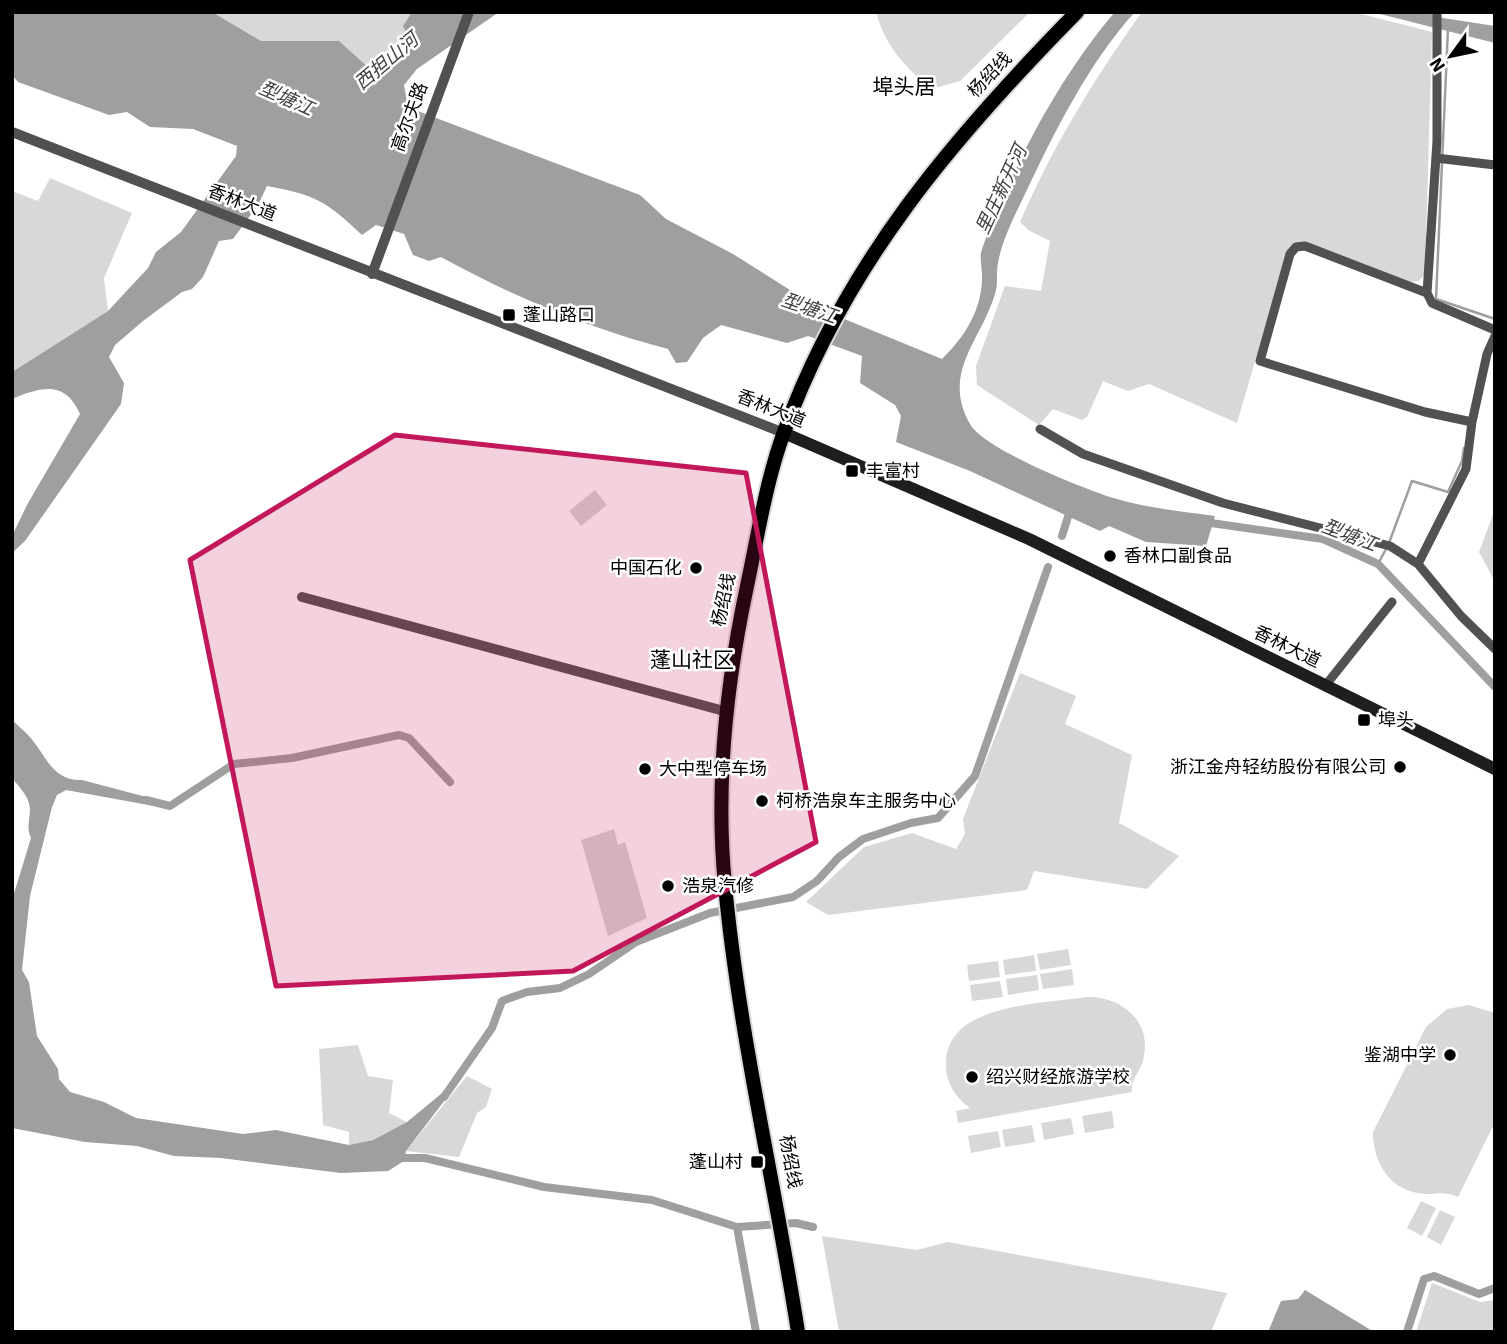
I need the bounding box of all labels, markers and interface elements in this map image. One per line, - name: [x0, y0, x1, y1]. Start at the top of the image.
- north arrow: [1416, 21, 1486, 91]
- water label: 西担山河: [349, 25, 428, 97]
- street label: 杨绍线: [962, 47, 1018, 103]
- text: N: [1423, 52, 1453, 77]
- district label: 埠头居: [873, 72, 936, 102]
- water label: 型塘江: [254, 75, 319, 124]
- street label: 高尔夫路: [386, 79, 434, 155]
- water label: 里庄新开河: [970, 138, 1036, 239]
- street label: 香林大道: [204, 178, 280, 228]
- water label: 型塘江: [778, 287, 842, 332]
- place label: 蓬山路口: [523, 303, 595, 328]
- marker: 蓬山路口: [501, 307, 517, 323]
- street label: 香林大道: [733, 384, 809, 434]
- place label: 丰富村: [866, 459, 920, 484]
- marker: 丰富村: [844, 463, 860, 479]
- water label: 型塘江: [1318, 513, 1382, 560]
- place label: 香林口副食品: [1124, 544, 1232, 569]
- marker: 香林口副食品: [1102, 548, 1118, 564]
- place label: 中国石化: [610, 556, 682, 581]
- marker: 中国石化: [688, 560, 704, 576]
- street label: 杨绍线: [706, 571, 742, 629]
- street label: 香林大道: [1249, 620, 1325, 674]
- district label: 蓬山社区: [650, 645, 734, 675]
- place label: 埠头: [1378, 708, 1414, 733]
- marker: 埠头: [1356, 712, 1372, 728]
- place label: 浙江金舟轻纺股份有限公司: [1170, 755, 1386, 780]
- place label: 大中型停车场: [659, 757, 767, 782]
- marker: 浙江金舟轻纺股份有限公司: [1392, 759, 1408, 775]
- marker: 大中型停车场: [637, 761, 653, 777]
- place label: 柯桥浩泉车主服务中心: [776, 789, 956, 814]
- marker: 柯桥浩泉车主服务中心: [754, 793, 770, 809]
- place label: 浩泉汽修: [682, 874, 754, 899]
- marker: 浩泉汽修: [660, 878, 676, 894]
- place label: 鉴湖中学: [1364, 1043, 1436, 1068]
- marker: 鉴湖中学: [1442, 1047, 1458, 1063]
- place label: 绍兴财经旅游学校: [986, 1065, 1130, 1090]
- marker: 绍兴财经旅游学校: [964, 1069, 980, 1085]
- street label: 杨绍线: [773, 1133, 807, 1191]
- place label: 蓬山村: [689, 1150, 743, 1175]
- marker: 蓬山村: [749, 1154, 765, 1170]

